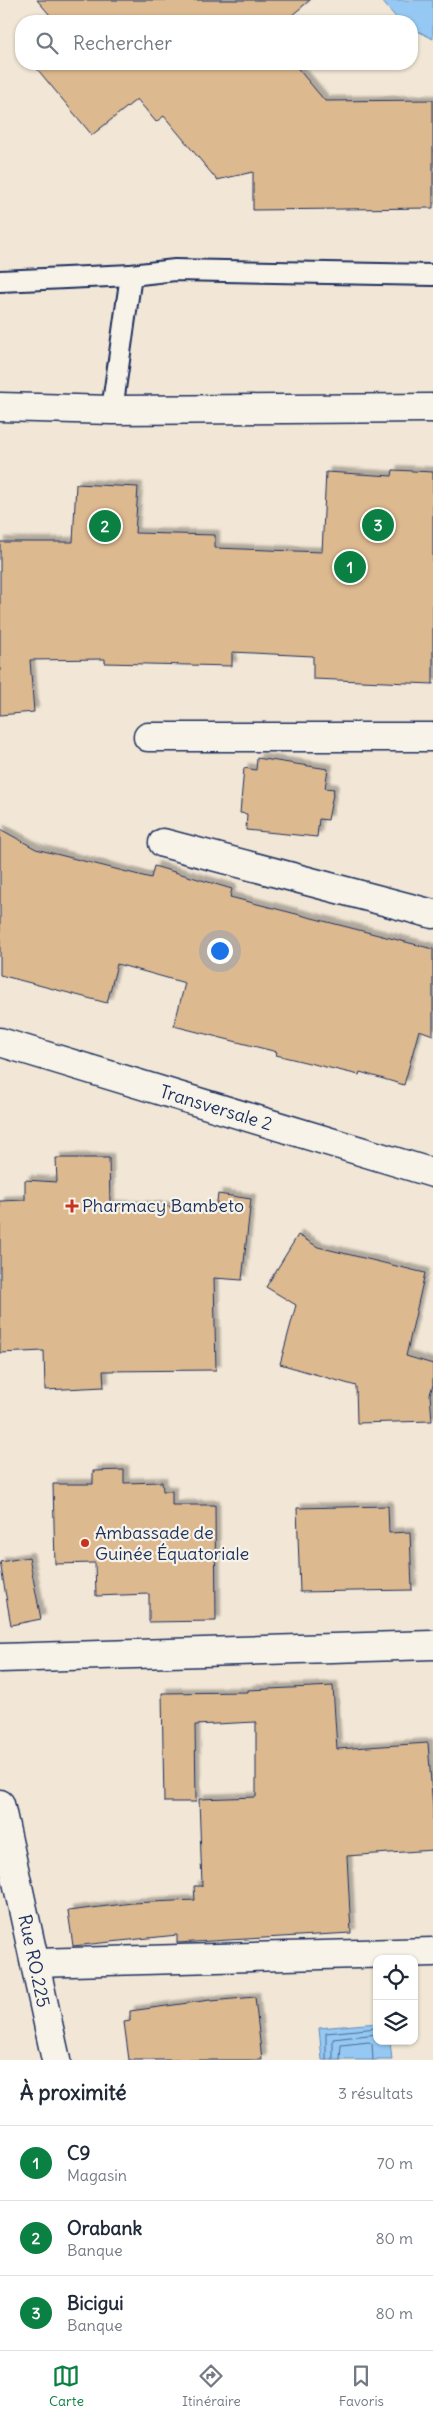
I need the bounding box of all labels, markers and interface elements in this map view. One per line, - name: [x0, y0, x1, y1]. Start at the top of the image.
- search box: [15, 15, 418, 70]
- icon: search: [33, 29, 61, 57]
- text: Rechercher: [73, 31, 172, 55]
- pin: 3: [362, 506, 394, 544]
- pin: 2: [89, 507, 121, 545]
- pin: 1: [334, 548, 366, 586]
- your location: [207, 938, 233, 964]
- street label: Transversale 2: [157, 1080, 275, 1136]
- place label: Pharmacy Bambeto: [82, 1194, 244, 1217]
- marker: Pharmacy Bambeto: [66, 1200, 78, 1212]
- place label: Ambassade de Guinée Équatoriale: [95, 1521, 249, 1565]
- marker: Ambassade de Guinée Équatoriale: [79, 1537, 91, 1549]
- street label: Rue RO.225: [13, 1912, 56, 2010]
- map controls: [373, 1955, 418, 2045]
- button: locate: [373, 1955, 418, 2000]
- button: layers: [373, 2000, 418, 2045]
- text: À proximité: [20, 2079, 127, 2106]
- text: 3 résultats: [338, 2083, 413, 2103]
- text: C9: [67, 2141, 90, 2165]
- text: 1: [33, 2153, 39, 2173]
- text: 70 m: [377, 2153, 413, 2173]
- text: Magasin: [67, 2165, 127, 2185]
- text: Orabank: [67, 2216, 142, 2240]
- text: 2: [32, 2228, 40, 2248]
- text: 80 m: [375, 2228, 413, 2248]
- text: Banque: [67, 2240, 123, 2260]
- text: Bicigui: [67, 2291, 124, 2315]
- text: 3: [31, 2303, 41, 2323]
- text: 80 m: [375, 2303, 413, 2323]
- text: Banque: [67, 2315, 123, 2335]
- tab: Carte: [49, 2362, 84, 2410]
- tab: Itinéraire: [182, 2362, 241, 2410]
- tab: Favoris: [339, 2362, 384, 2410]

